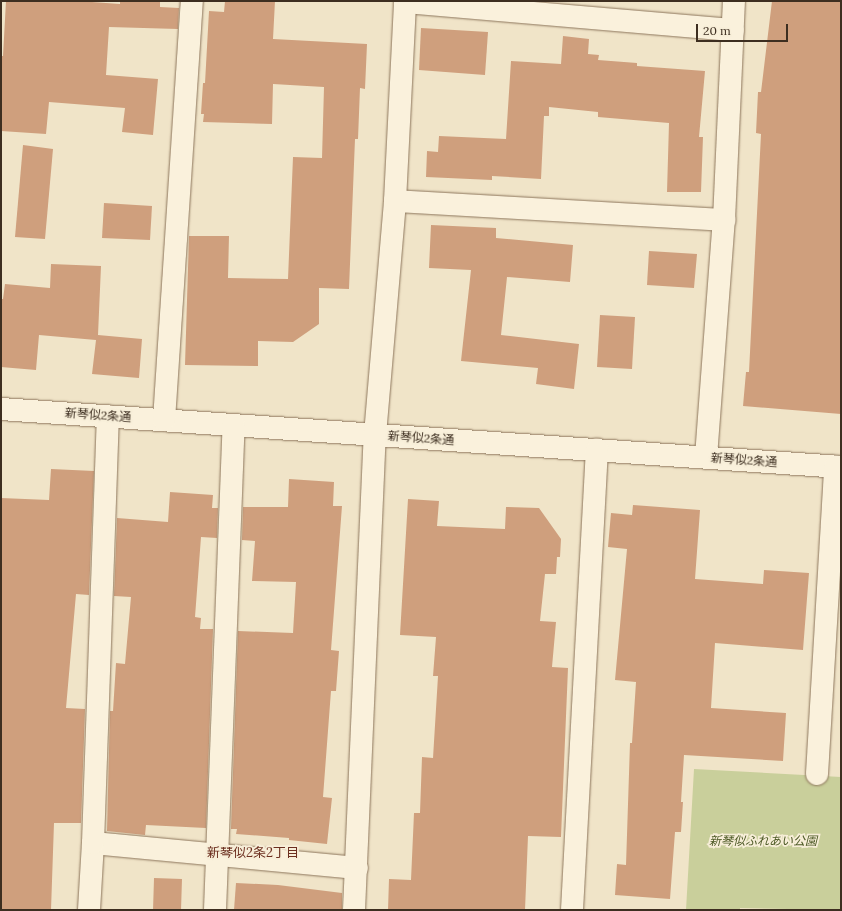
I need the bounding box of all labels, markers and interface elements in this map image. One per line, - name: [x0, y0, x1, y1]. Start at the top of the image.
- scale bar: [698, 16, 790, 42]
- text: 20 m: [703, 23, 731, 38]
- street label: 新琴似2条通: [64, 406, 132, 424]
- street label: 新琴似2条通: [387, 429, 455, 447]
- street label: 新琴似2条通: [710, 451, 778, 469]
- park label: 新琴似ふれあい公園: [709, 834, 817, 848]
- district label: 新琴似2条2丁目: [207, 845, 299, 861]

